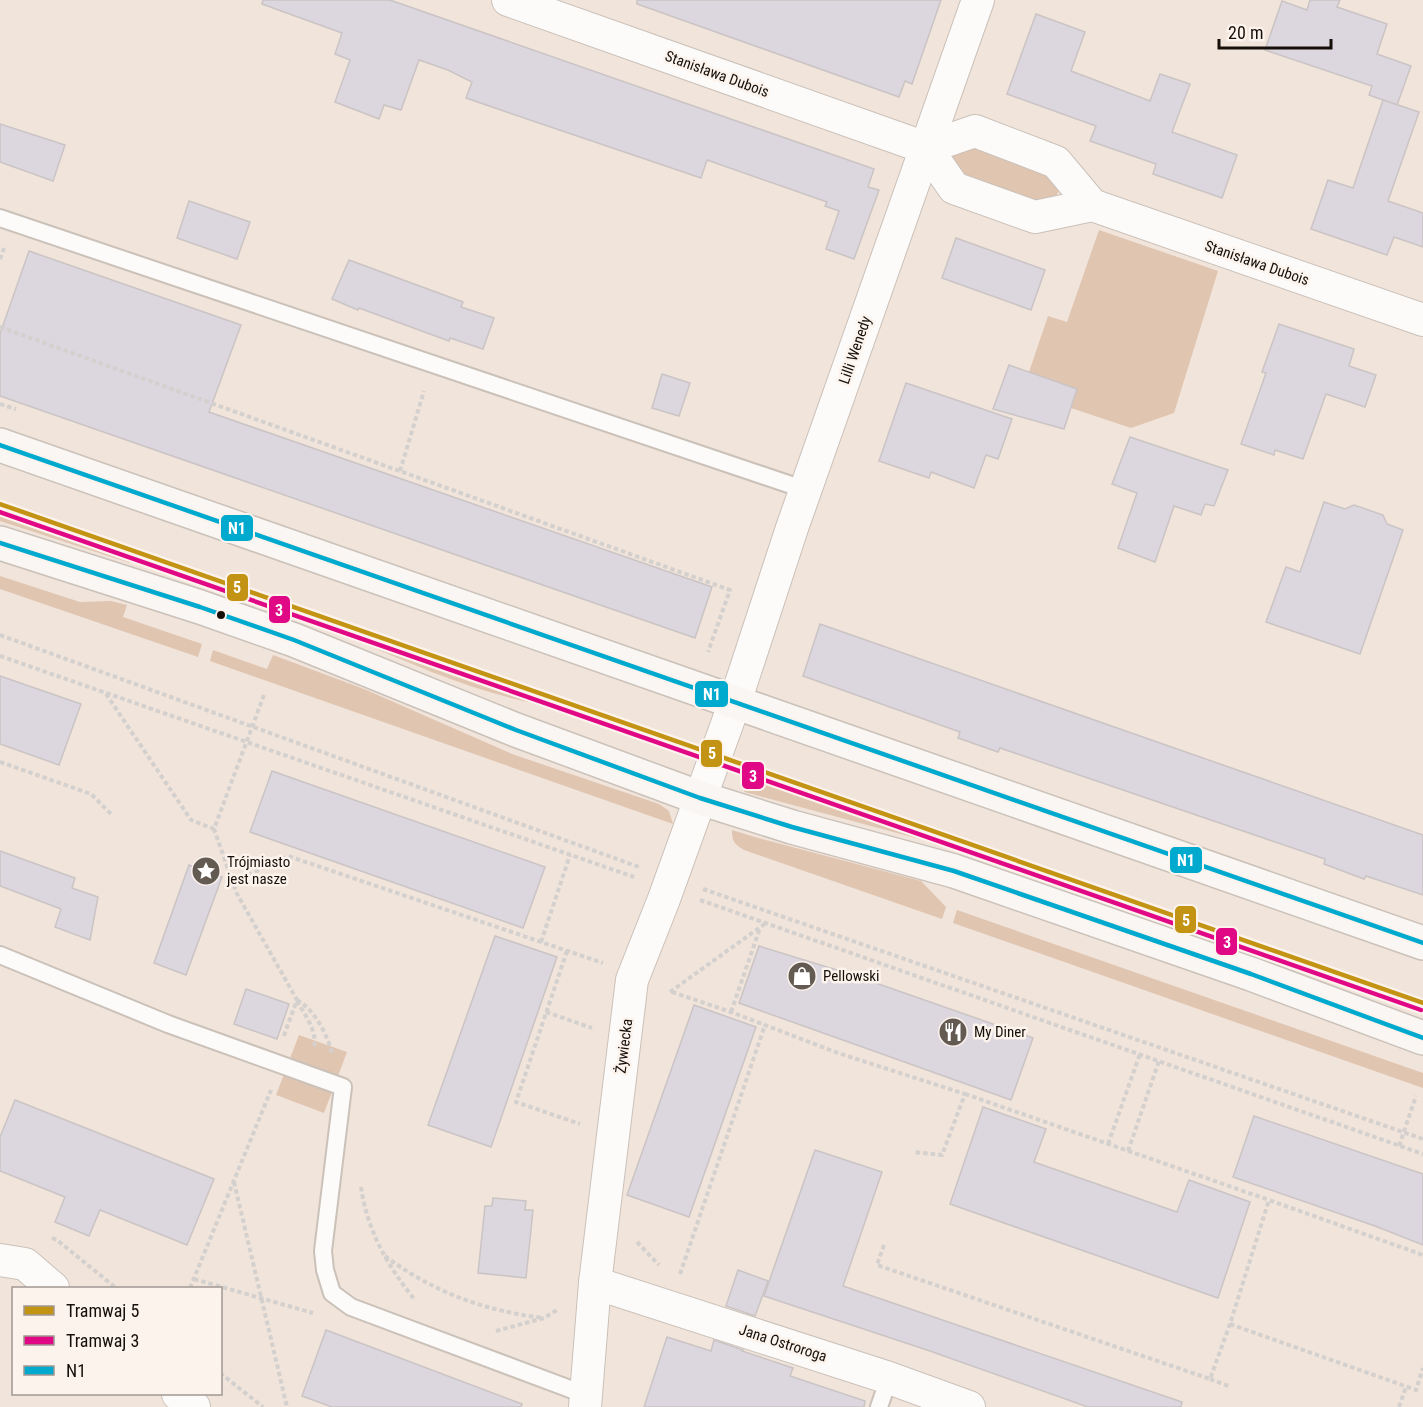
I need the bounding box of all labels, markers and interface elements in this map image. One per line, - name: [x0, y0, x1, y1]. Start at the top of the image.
- scale bar: [1219, 12, 1332, 50]
- text: 20 m: [1228, 22, 1263, 43]
- street label: Stanisława Dubois: [663, 47, 772, 101]
- street label: Stanisława Dubois: [1202, 237, 1312, 289]
- street label: Lilli Wenedy: [835, 314, 875, 386]
- line badge: N1: [220, 514, 254, 542]
- text: N1: [228, 519, 246, 538]
- line badge: 5: [226, 573, 249, 602]
- text: 5: [233, 578, 241, 597]
- line badge: 3: [268, 595, 291, 624]
- text: 3: [275, 601, 283, 620]
- unlabelled marker: [215, 609, 227, 621]
- line badge: N1: [694, 680, 729, 708]
- text: N1: [703, 685, 721, 704]
- line badge: 5: [700, 739, 723, 768]
- text: 5: [708, 744, 716, 763]
- line badge: 3: [741, 761, 765, 790]
- text: 3: [749, 767, 757, 786]
- line badge: N1: [1169, 846, 1203, 874]
- text: N1: [1177, 851, 1195, 870]
- place label: Trójmiasto jest nasze: [226, 853, 290, 888]
- place icon: Trójmiasto jest nasze: [190, 855, 222, 887]
- line badge: 5: [1174, 905, 1197, 934]
- text: 5: [1182, 911, 1190, 930]
- line badge: 3: [1215, 927, 1238, 956]
- text: 3: [1223, 933, 1231, 952]
- shop icon: Pellowski: [786, 960, 818, 992]
- place label: Pellowski: [823, 967, 879, 985]
- restaurant icon: My Diner: [937, 1016, 969, 1048]
- street label: Żywiecka: [612, 1018, 636, 1074]
- place label: My Diner: [974, 1023, 1026, 1041]
- legend: [12, 1287, 222, 1395]
- text: Tramwaj 5: [66, 1300, 140, 1321]
- street label: Jana Ostroroga: [737, 1320, 829, 1366]
- text: Tramwaj 3: [66, 1330, 139, 1351]
- text: N1: [66, 1360, 86, 1381]

